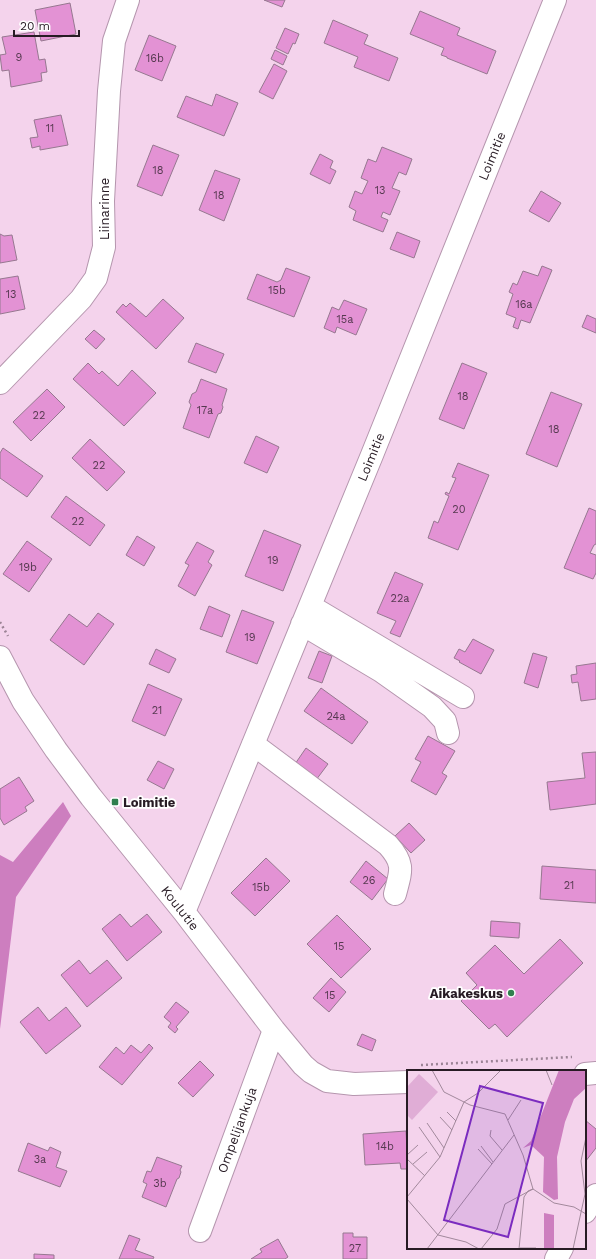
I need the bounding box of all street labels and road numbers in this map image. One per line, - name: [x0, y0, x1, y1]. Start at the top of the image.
- street label: Loimitie: [475, 130, 509, 182]
- street label: Liinarinne: [97, 178, 112, 240]
- street label: Loimitie: [354, 431, 388, 483]
- street label: Koulutie: [158, 883, 202, 933]
- street label: Ompelijankuja: [215, 1084, 260, 1175]

